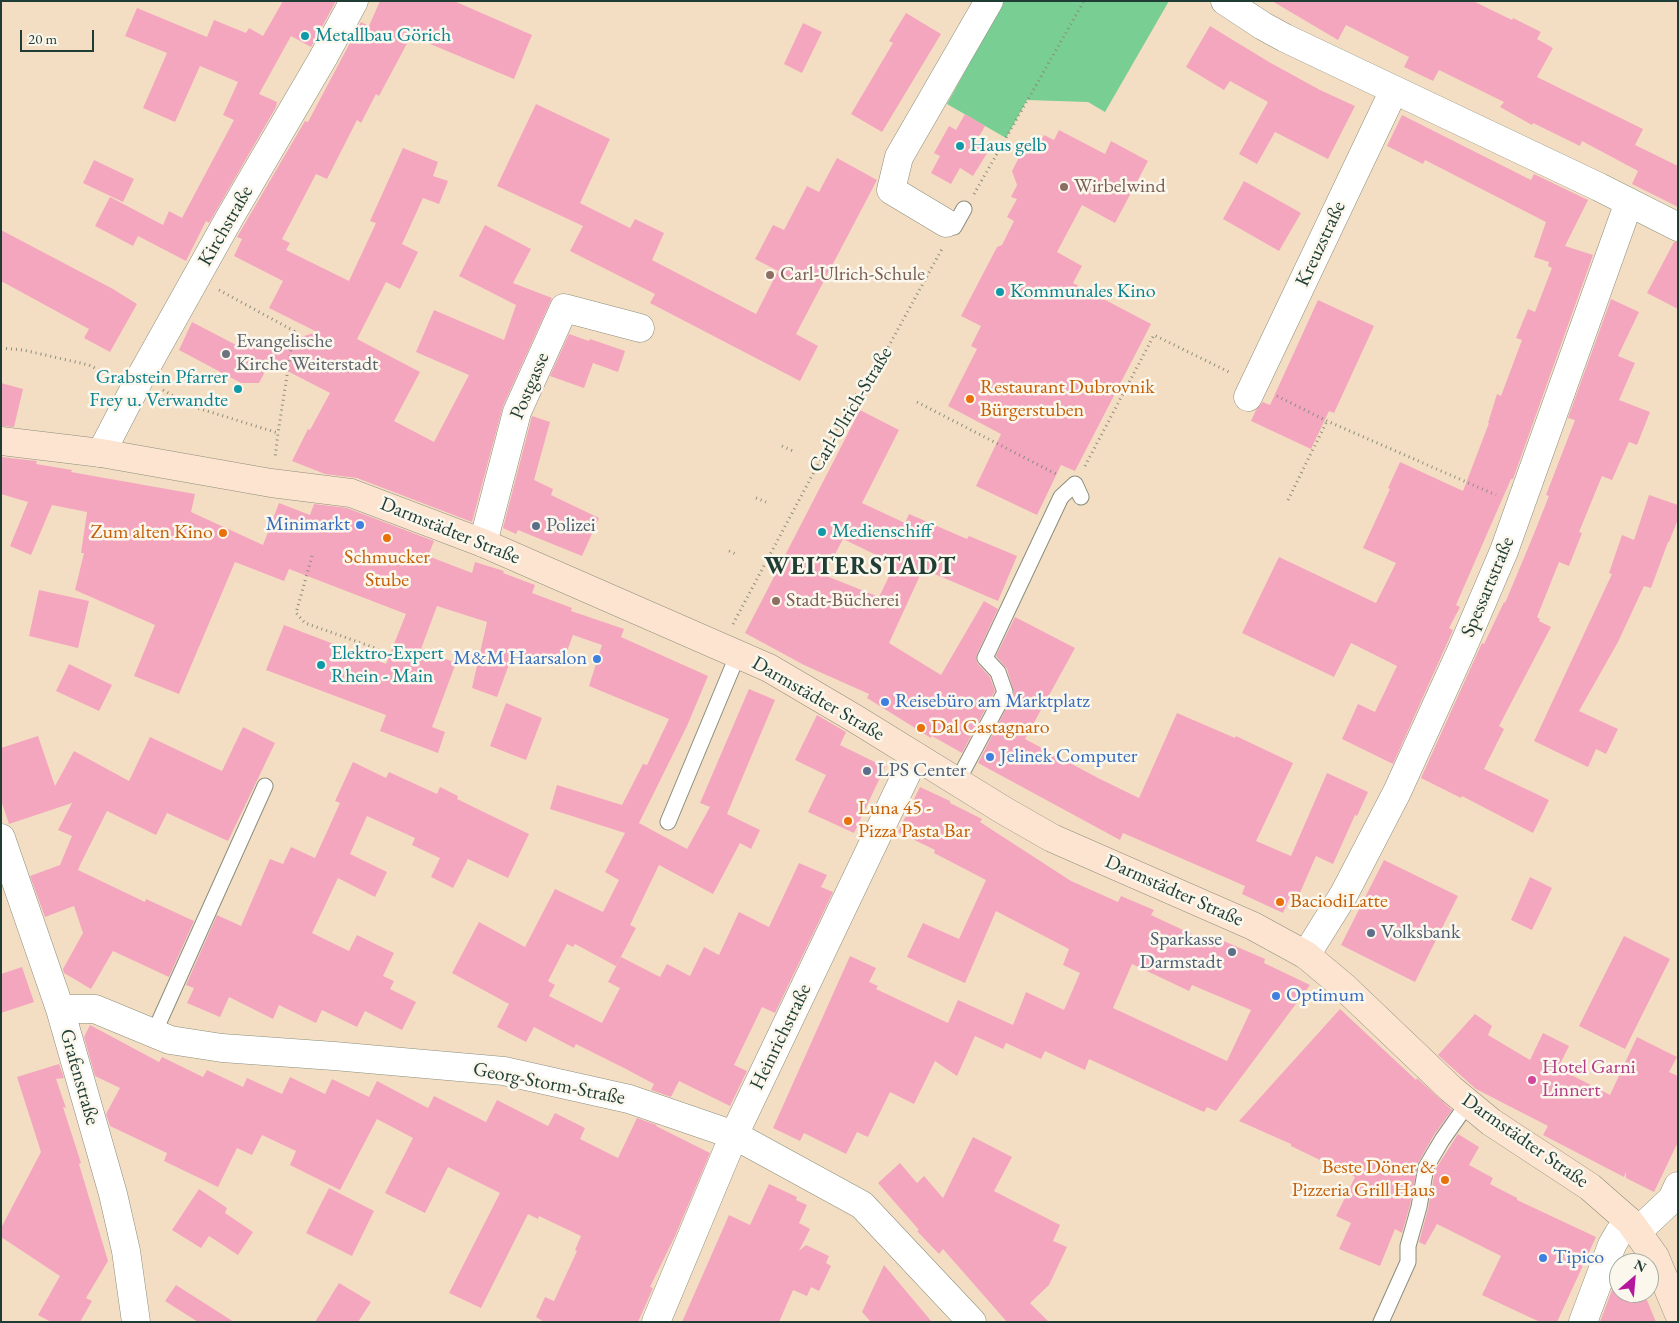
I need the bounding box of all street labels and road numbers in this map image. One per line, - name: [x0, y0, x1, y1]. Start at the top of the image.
- street label: Kirchstraße: [193, 181, 259, 271]
- street label: Kreuzstraße: [1291, 197, 1351, 291]
- street label: Carl-Ulrich-Straße: [804, 343, 898, 477]
- street label: Postgasse: [505, 349, 555, 423]
- street label: Darmstädter Straße: [376, 492, 524, 570]
- street label: Spessartstraße: [1456, 533, 1520, 641]
- street label: Darmstädter Straße: [747, 651, 889, 747]
- street label: Darmstädter Straße: [1101, 850, 1247, 932]
- street label: Heinrichstraße: [745, 980, 817, 1094]
- street label: Grafenstraße: [54, 1026, 104, 1128]
- street label: Georg-Storm-Straße: [471, 1058, 627, 1110]
- street label: Darmstädter Straße: [1457, 1088, 1593, 1194]

